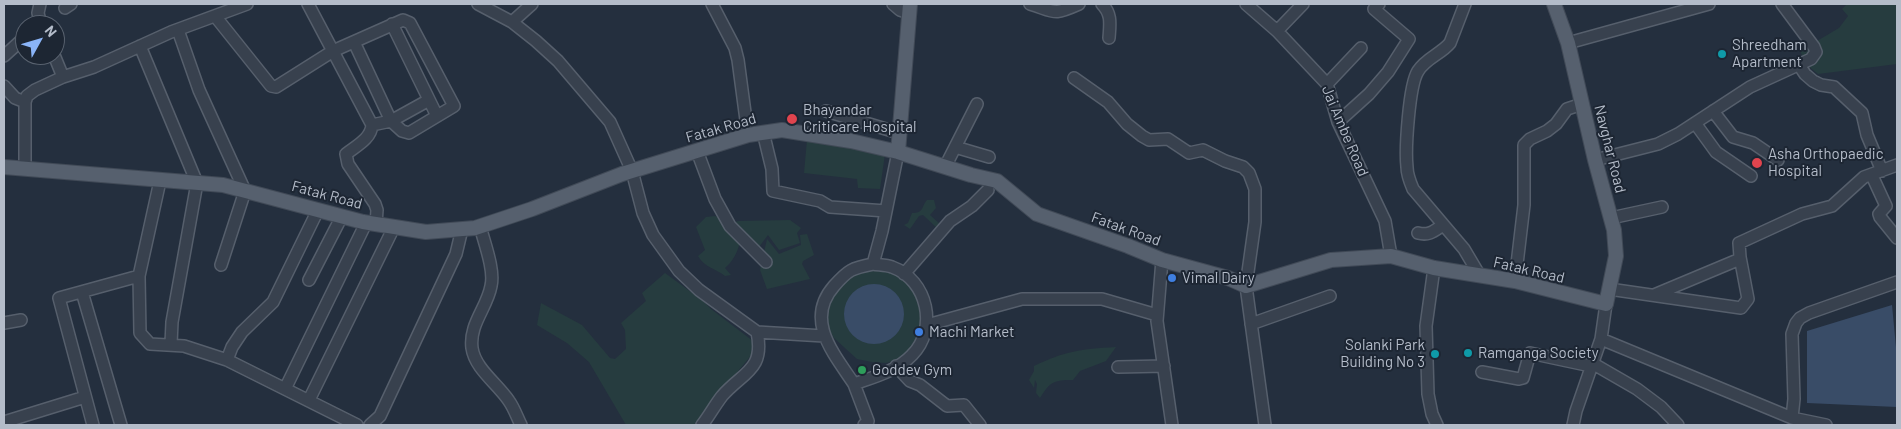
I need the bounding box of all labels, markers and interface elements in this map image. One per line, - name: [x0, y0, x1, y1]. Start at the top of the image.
- north arrow: [15, 15, 65, 65]
- text: N: [42, 22, 61, 40]
- place label: Shreedham Apartment: [1732, 36, 1807, 71]
- marker: Shreedham Apartment: [1716, 48, 1728, 60]
- street label: Jai Ambe Road: [1318, 83, 1372, 179]
- place label: Bhayandar Criticare Hospital: [803, 101, 916, 136]
- street label: Navghar Road: [1590, 103, 1630, 195]
- street label: Fatak Road: [684, 109, 758, 147]
- marker: Bhayandar Criticare Hospital: [785, 112, 799, 126]
- place label: Asha Orthopaedic Hospital: [1768, 145, 1883, 180]
- marker: Asha Orthopaedic Hospital: [1750, 156, 1764, 170]
- street label: Fatak Road: [290, 177, 364, 213]
- street label: Fatak Road: [1089, 208, 1163, 250]
- street label: Fatak Road: [1492, 253, 1566, 287]
- place label: Vimal Dairy: [1182, 269, 1255, 287]
- marker: Vimal Dairy: [1166, 272, 1178, 284]
- place label: Machi Market: [929, 323, 1015, 341]
- marker: Machi Market: [913, 326, 925, 338]
- place label: Solanki Park Building No 3: [1340, 336, 1425, 371]
- place label: Ramganga Society: [1478, 344, 1599, 362]
- marker: Ramganga Society: [1462, 347, 1474, 359]
- marker: Solanki Park Building No 3: [1429, 348, 1441, 360]
- place label: Goddev Gym: [872, 361, 952, 379]
- marker: Goddev Gym: [856, 364, 868, 376]

